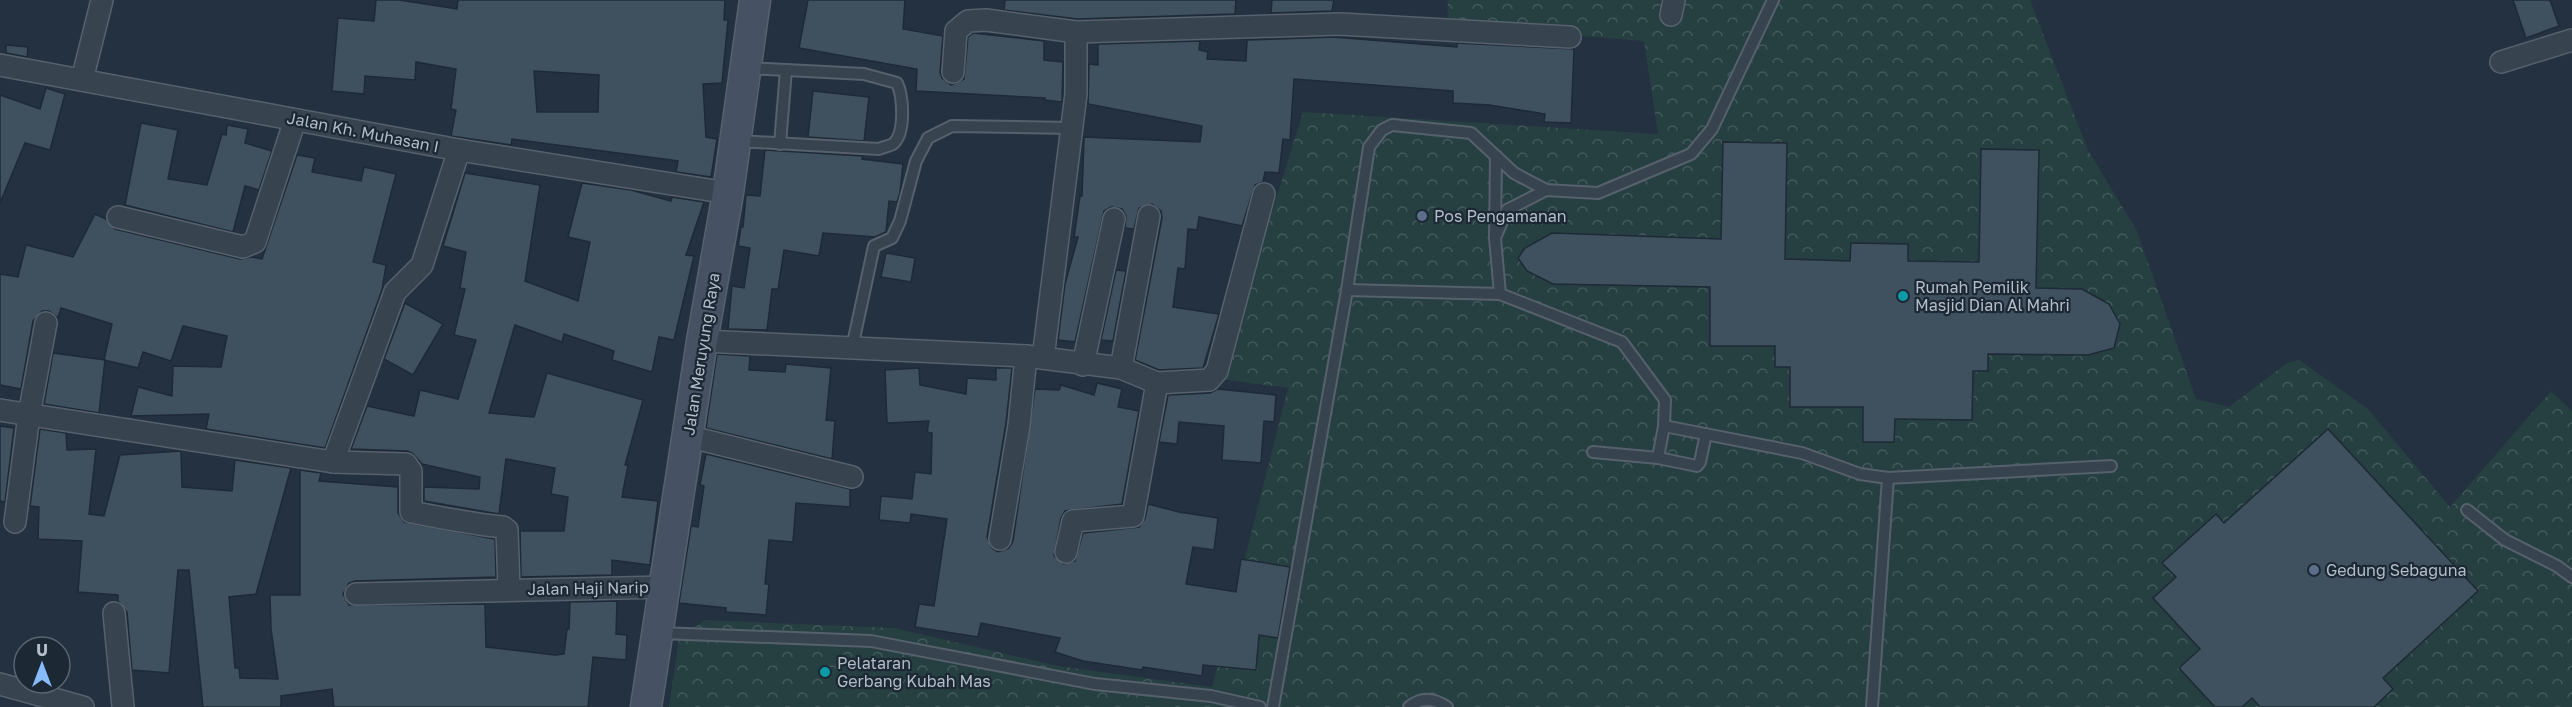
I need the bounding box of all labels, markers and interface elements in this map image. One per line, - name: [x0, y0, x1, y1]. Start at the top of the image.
- street label: Jalan Kh. Muhasan I: [285, 107, 441, 157]
- place label: Pos Pengamanan: [1434, 206, 1567, 226]
- marker: Pos Pengamanan: [1415, 209, 1429, 223]
- street label: Jalan Meruyung Raya: [678, 271, 724, 437]
- place label: Rumah Pemilik Masjid Dian Al Mahri: [1915, 277, 2070, 315]
- marker: Rumah Pemilik Masjid Dian Al Mahri: [1896, 289, 1910, 303]
- place label: Gedung Sebaguna: [2326, 560, 2467, 580]
- marker: Gedung Sebaguna: [2307, 563, 2321, 577]
- street label: Jalan Haji Narip: [527, 577, 649, 599]
- north arrow: [12, 635, 72, 695]
- text: U: [36, 640, 48, 660]
- place label: Pelataran Gerbang Kubah Mas: [837, 653, 991, 691]
- marker: Pelataran Gerbang Kubah Mas: [818, 665, 832, 679]

